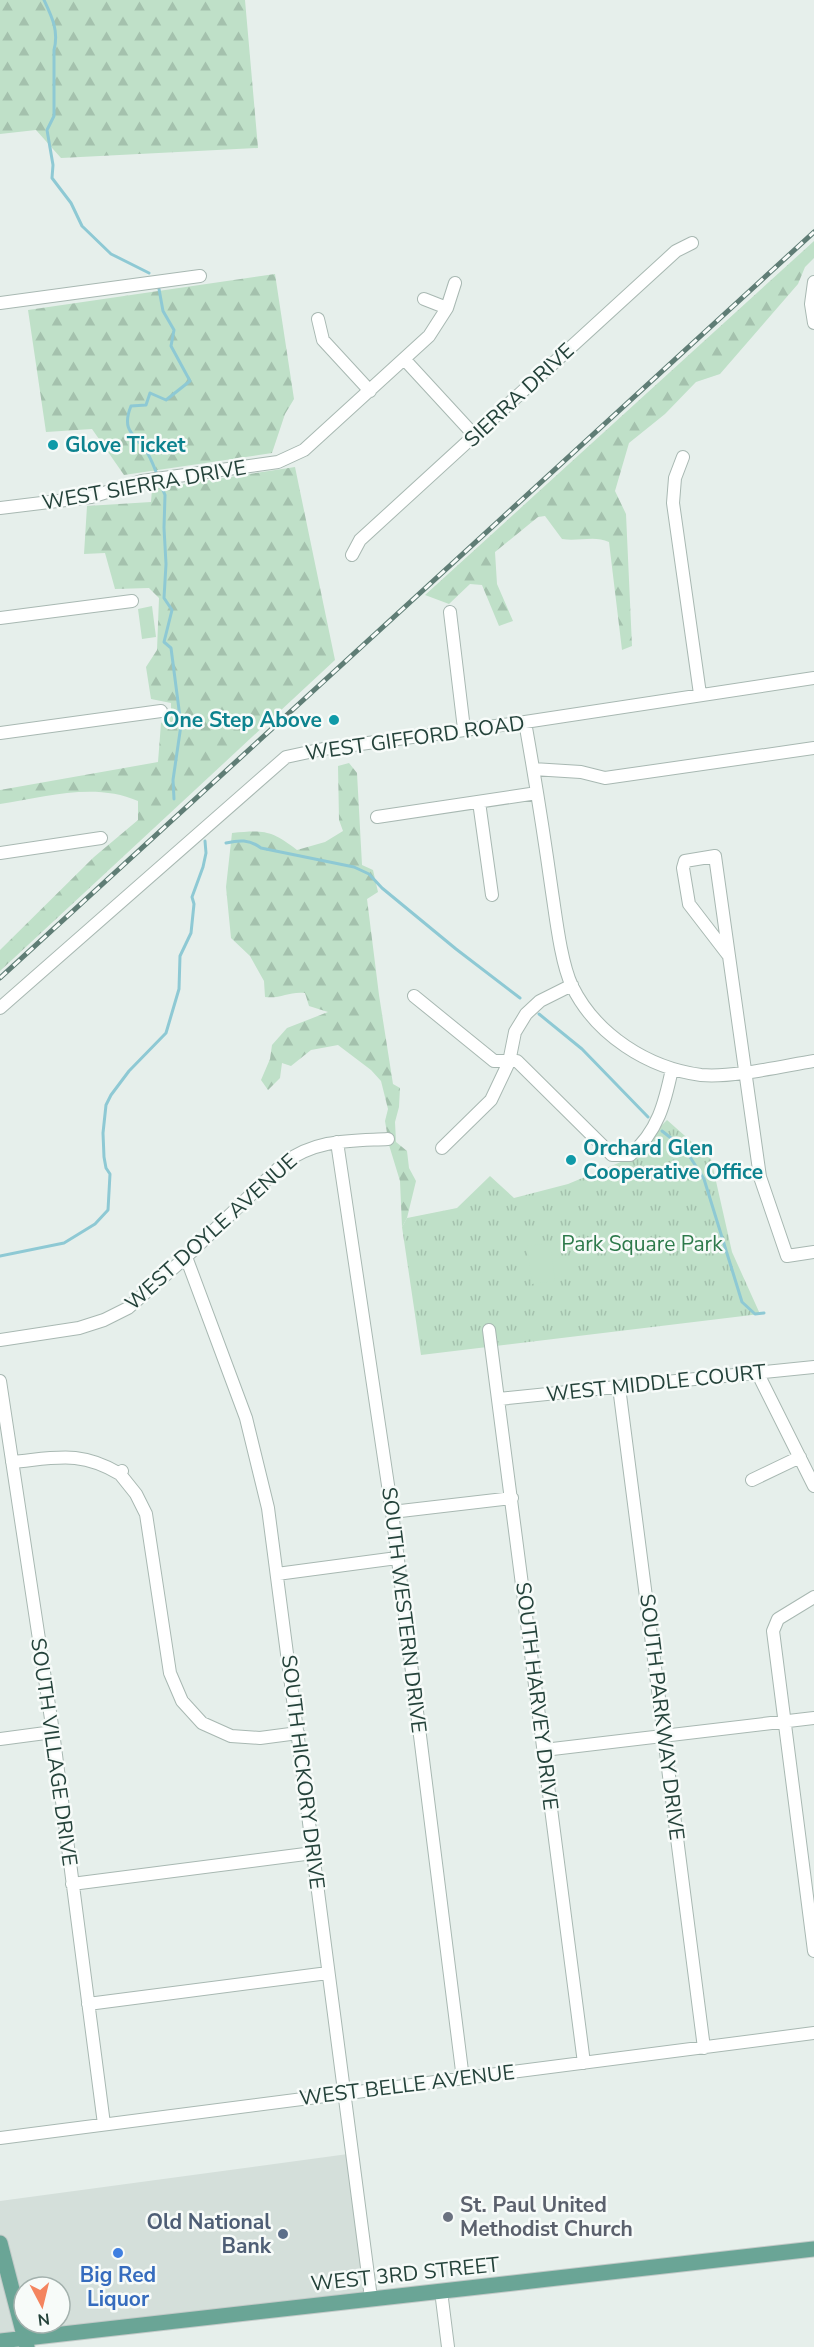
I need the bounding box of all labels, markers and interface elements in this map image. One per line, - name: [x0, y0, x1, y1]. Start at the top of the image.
- street label: SIERRA DRIVE: [458, 337, 580, 453]
- place label: Glove Ticket: [65, 431, 187, 459]
- marker: Glove Ticket: [46, 438, 60, 452]
- street label: WEST SIERRA DRIVE: [40, 453, 248, 517]
- place label: One Step Above: [163, 706, 322, 734]
- street label: WEST GIFFORD ROAD: [304, 709, 526, 767]
- marker: One Step Above: [327, 713, 341, 727]
- place label: Orchard Glen Cooperative Office: [583, 1134, 763, 1186]
- street label: WEST DOYLE AVENUE: [119, 1147, 303, 1317]
- marker: Orchard Glen Cooperative Office: [564, 1153, 578, 1167]
- park label: Park Square Park: [561, 1230, 723, 1258]
- street label: WEST MIDDLE COURT: [545, 1358, 768, 1408]
- street label: SOUTH WESTERN DRIVE: [375, 1485, 433, 1735]
- street label: SOUTH HARVEY DRIVE: [509, 1580, 565, 1812]
- street label: SOUTH PARKWAY DRIVE: [633, 1592, 691, 1842]
- street label: SOUTH VILLAGE DRIVE: [24, 1636, 84, 1868]
- street label: SOUTH HICKORY DRIVE: [275, 1653, 331, 1891]
- street label: WEST BELLE AVENUE: [298, 2058, 516, 2112]
- place label: St. Paul United Methodist Church: [460, 2191, 633, 2243]
- place label: Old National Bank: [146, 2208, 272, 2260]
- marker: St. Paul United Methodist Church: [441, 2210, 455, 2224]
- marker: Old National Bank: [276, 2227, 290, 2241]
- marker: Big Red Liquor: [111, 2246, 125, 2260]
- street label: WEST 3RD STREET: [309, 2250, 501, 2298]
- place label: Big Red Liquor: [80, 2261, 156, 2313]
- north arrow: [12, 2275, 72, 2335]
- text: N: [36, 2307, 51, 2331]

